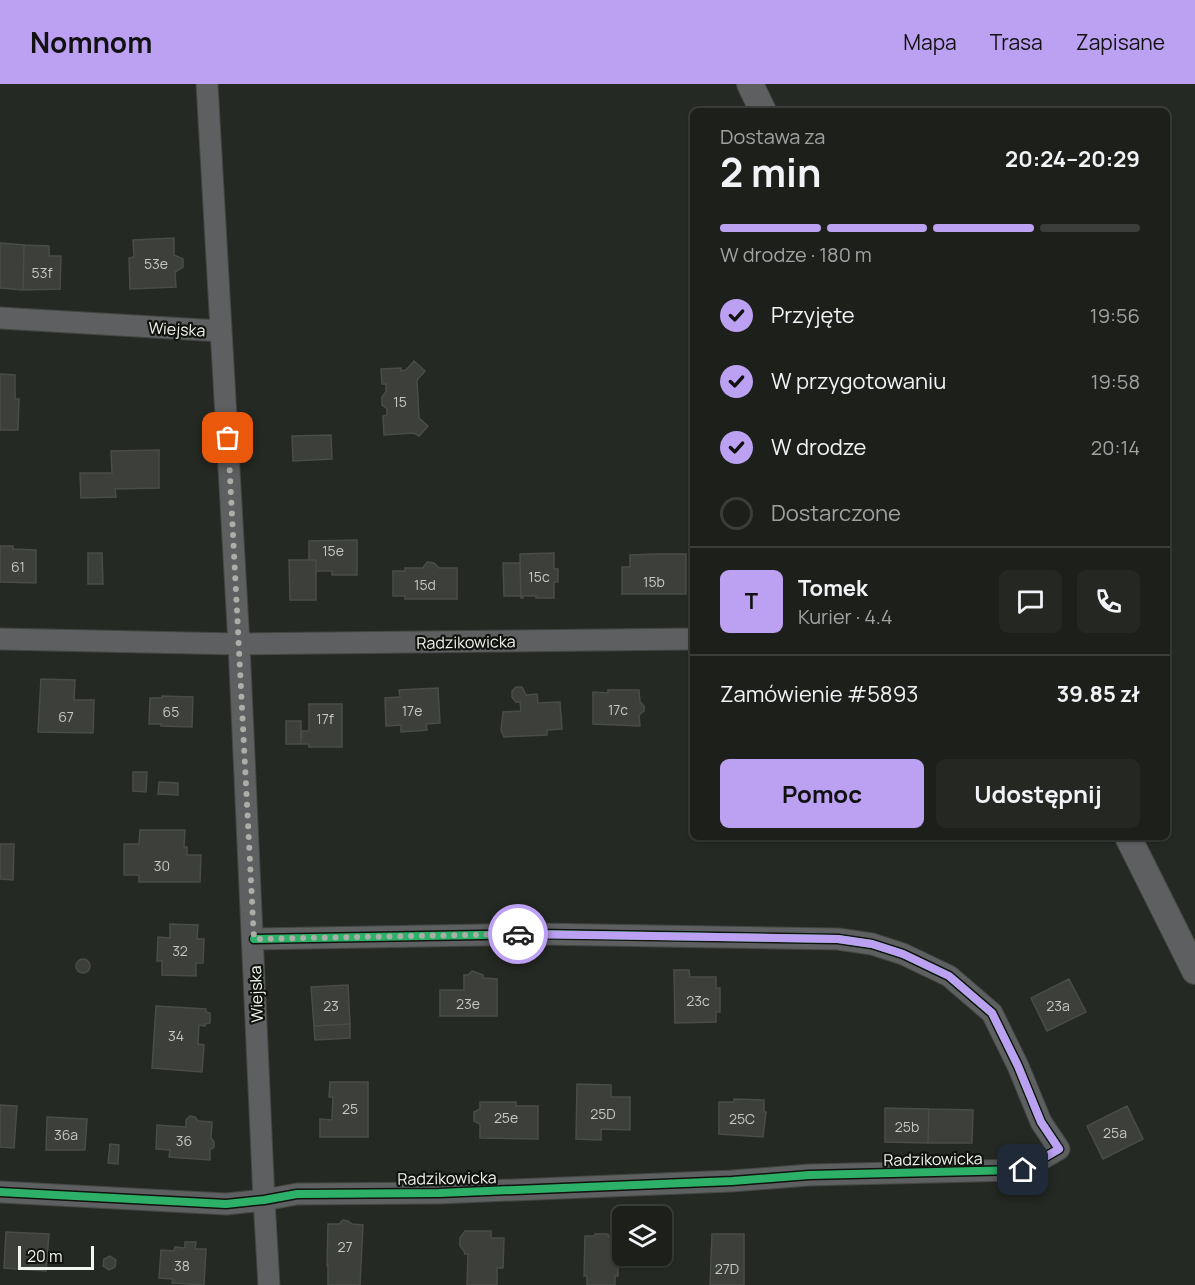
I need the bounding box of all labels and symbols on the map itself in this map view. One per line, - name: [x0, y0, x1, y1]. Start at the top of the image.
- house number: 53e: [144, 254, 168, 273]
- house number: 53f: [32, 263, 52, 282]
- street label: Wiejska: [148, 317, 206, 341]
- house number: 15: [393, 392, 407, 411]
- pin: [202, 412, 253, 463]
- house number: 15e: [322, 541, 344, 560]
- house number: 61: [11, 557, 25, 576]
- house number: 15c: [528, 567, 550, 586]
- house number: 15b: [643, 572, 665, 591]
- house number: 15d: [414, 575, 436, 594]
- street label: Radzikowicka: [416, 630, 516, 654]
- house number: 17c: [608, 700, 628, 719]
- house number: 17e: [402, 701, 422, 720]
- house number: 65: [163, 702, 179, 721]
- house number: 67: [58, 707, 74, 726]
- house number: 17f: [316, 709, 334, 728]
- house number: 30: [154, 856, 170, 875]
- courier: [488, 904, 548, 964]
- house number: 32: [172, 941, 188, 960]
- street label: Wiejska: [244, 965, 268, 1023]
- house number: 23c: [686, 991, 710, 1010]
- house number: 23e: [456, 994, 480, 1013]
- house number: 23: [323, 996, 339, 1015]
- house number: 23a: [1046, 996, 1070, 1015]
- house number: 34: [168, 1026, 184, 1045]
- house number: 25: [342, 1099, 358, 1118]
- house number: 25D: [590, 1104, 616, 1123]
- house number: 25e: [494, 1108, 518, 1127]
- house number: 25C: [729, 1109, 755, 1128]
- house number: 25b: [895, 1117, 919, 1136]
- house number: 25a: [1103, 1123, 1127, 1142]
- house number: 36a: [54, 1125, 78, 1144]
- house number: 36: [176, 1131, 192, 1150]
- pin: [997, 1144, 1048, 1195]
- street label: Radzikowicka: [883, 1147, 983, 1171]
- street label: Radzikowicka: [397, 1166, 497, 1190]
- house number: 27: [337, 1237, 353, 1256]
- scale bar: [18, 1243, 94, 1270]
- house number: 38: [174, 1256, 190, 1275]
- house number: 27D: [715, 1259, 739, 1278]

